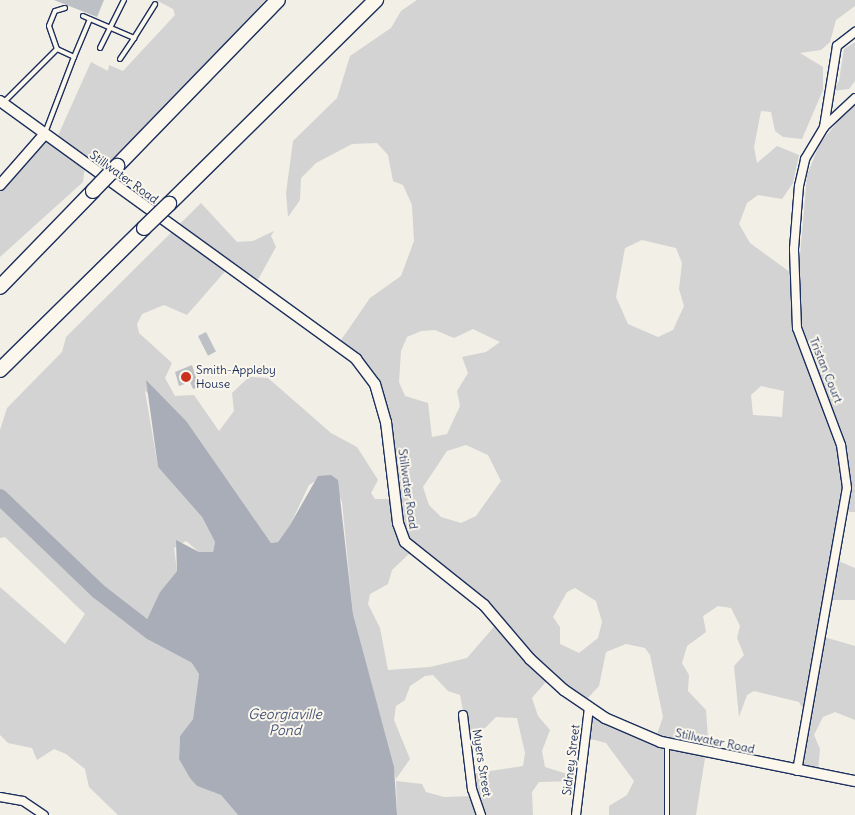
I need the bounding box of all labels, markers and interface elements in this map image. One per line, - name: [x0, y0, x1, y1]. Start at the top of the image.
- street label: Stillwater Road: [87, 147, 161, 207]
- street label: Tristan Court: [806, 335, 846, 405]
- place label: Smith-Appleby House: [196, 363, 276, 391]
- marker: Smith-Appleby House: [180, 371, 192, 383]
- street label: Stillwater Road: [395, 448, 421, 530]
- water label: Georgiaville Pond: [248, 706, 322, 739]
- street label: Sidney Street: [559, 724, 583, 796]
- street label: Stillwater Road: [674, 726, 756, 756]
- street label: Myers Street: [470, 728, 494, 798]

